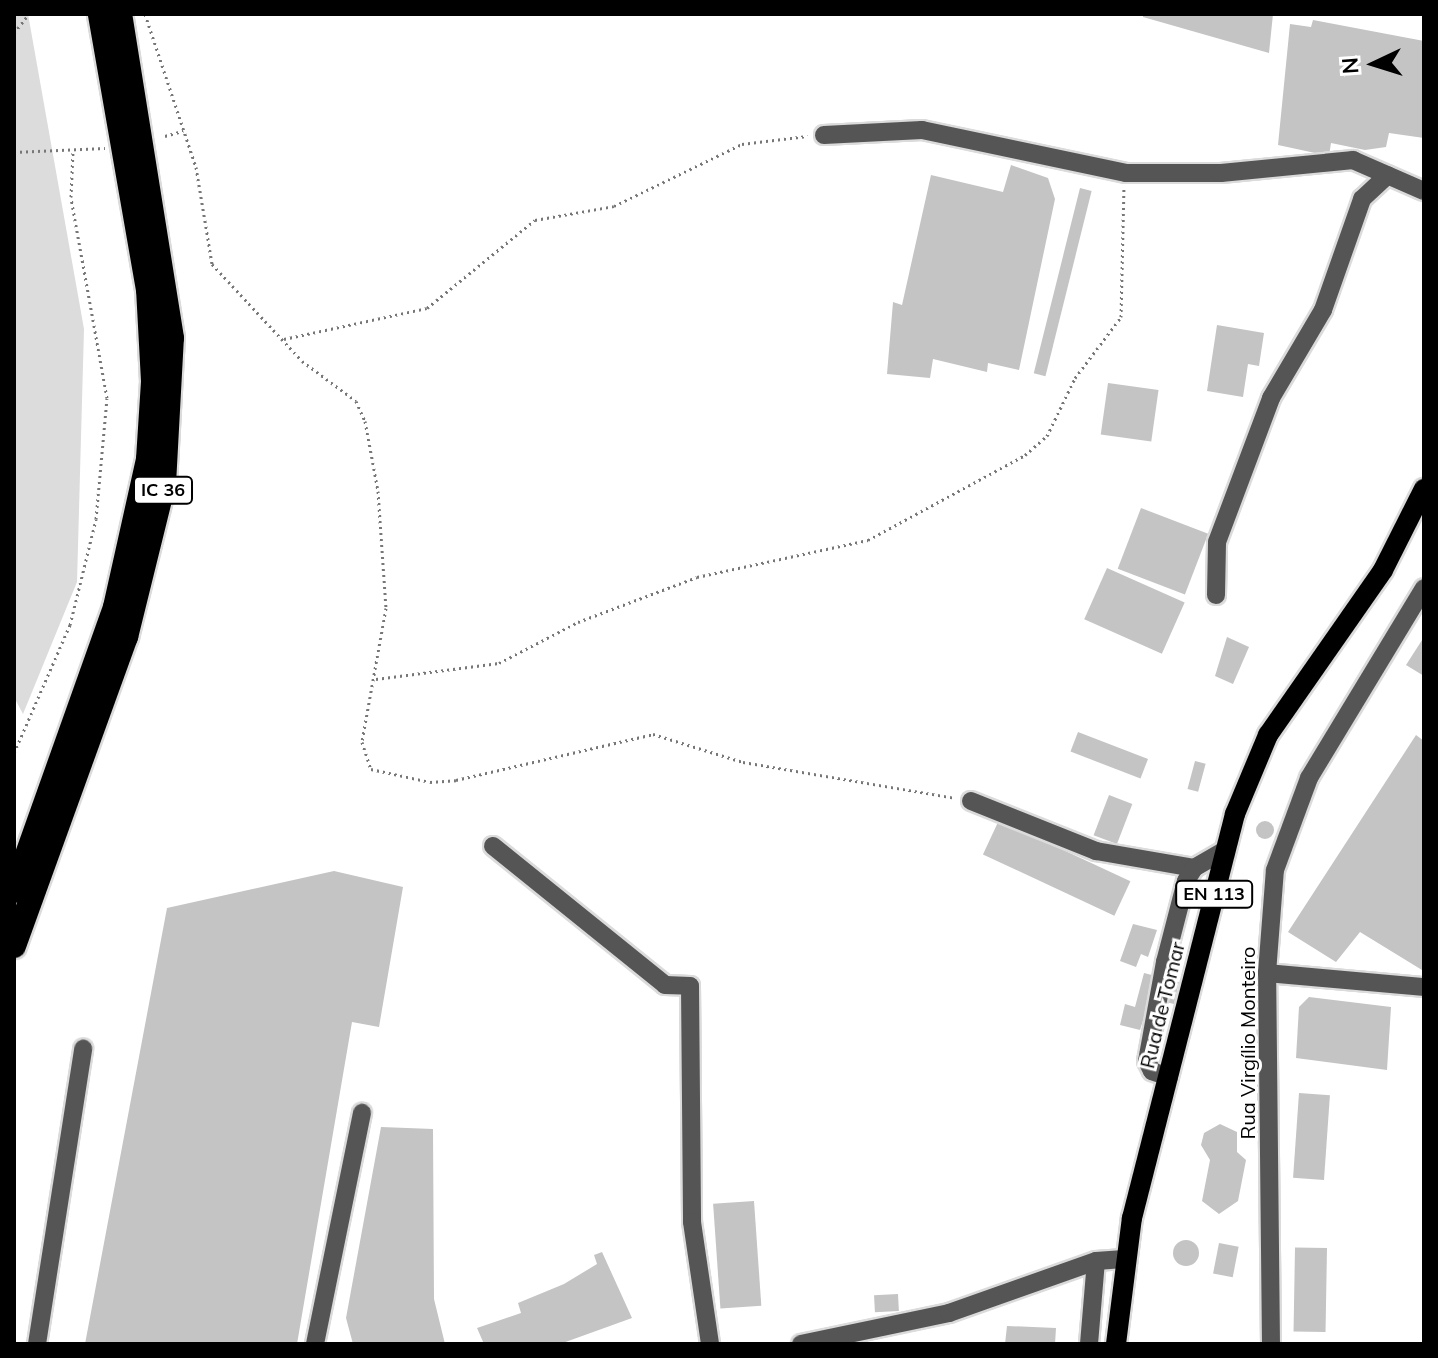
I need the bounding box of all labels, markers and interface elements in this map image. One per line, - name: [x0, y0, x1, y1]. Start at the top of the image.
- north arrow: [1334, 24, 1414, 104]
- text: N: [1336, 56, 1365, 75]
- road number: IC 36: [133, 476, 193, 504]
- road number: EN 113: [1174, 880, 1254, 908]
- street label: Rua de Tomar: [1135, 939, 1189, 1071]
- street label: Rua Virgílio Monteiro: [1235, 946, 1259, 1140]

